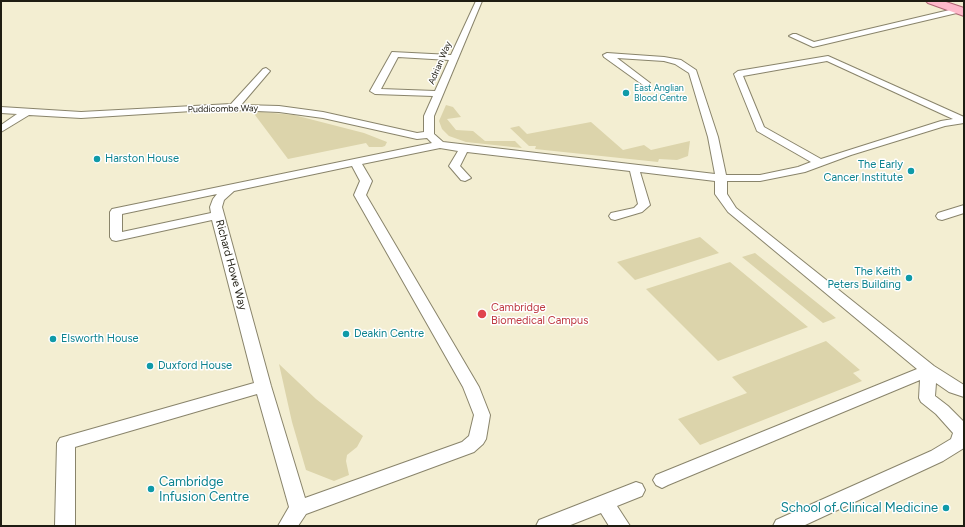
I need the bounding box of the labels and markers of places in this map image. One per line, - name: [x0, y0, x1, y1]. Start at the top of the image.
- place label: East Anglian Blood Centre: [634, 83, 687, 104]
- marker: East Anglian Blood Centre: [621, 88, 631, 98]
- place label: Harston House: [105, 152, 179, 166]
- marker: Harston House: [92, 154, 102, 164]
- place label: The Early Cancer Institute: [824, 158, 903, 184]
- marker: The Early Cancer Institute: [906, 166, 916, 176]
- place label: The Keith Peters Building: [828, 265, 901, 291]
- marker: The Keith Peters Building: [904, 273, 914, 283]
- place label: Cambridge Biomedical Campus: [491, 301, 588, 327]
- marker: Cambridge Biomedical Campus: [476, 308, 488, 320]
- place label: Deakin Centre: [354, 327, 424, 341]
- marker: Deakin Centre: [341, 329, 351, 339]
- place label: Elsworth House: [61, 332, 139, 346]
- marker: Elsworth House: [48, 334, 58, 344]
- place label: Duxford House: [158, 359, 232, 373]
- marker: Duxford House: [145, 361, 155, 371]
- place label: Cambridge Infusion Centre: [159, 474, 249, 505]
- marker: Cambridge Infusion Centre: [146, 484, 156, 494]
- place label: School of Clinical Medicine: [781, 500, 938, 516]
- marker: School of Clinical Medicine: [941, 503, 951, 513]

